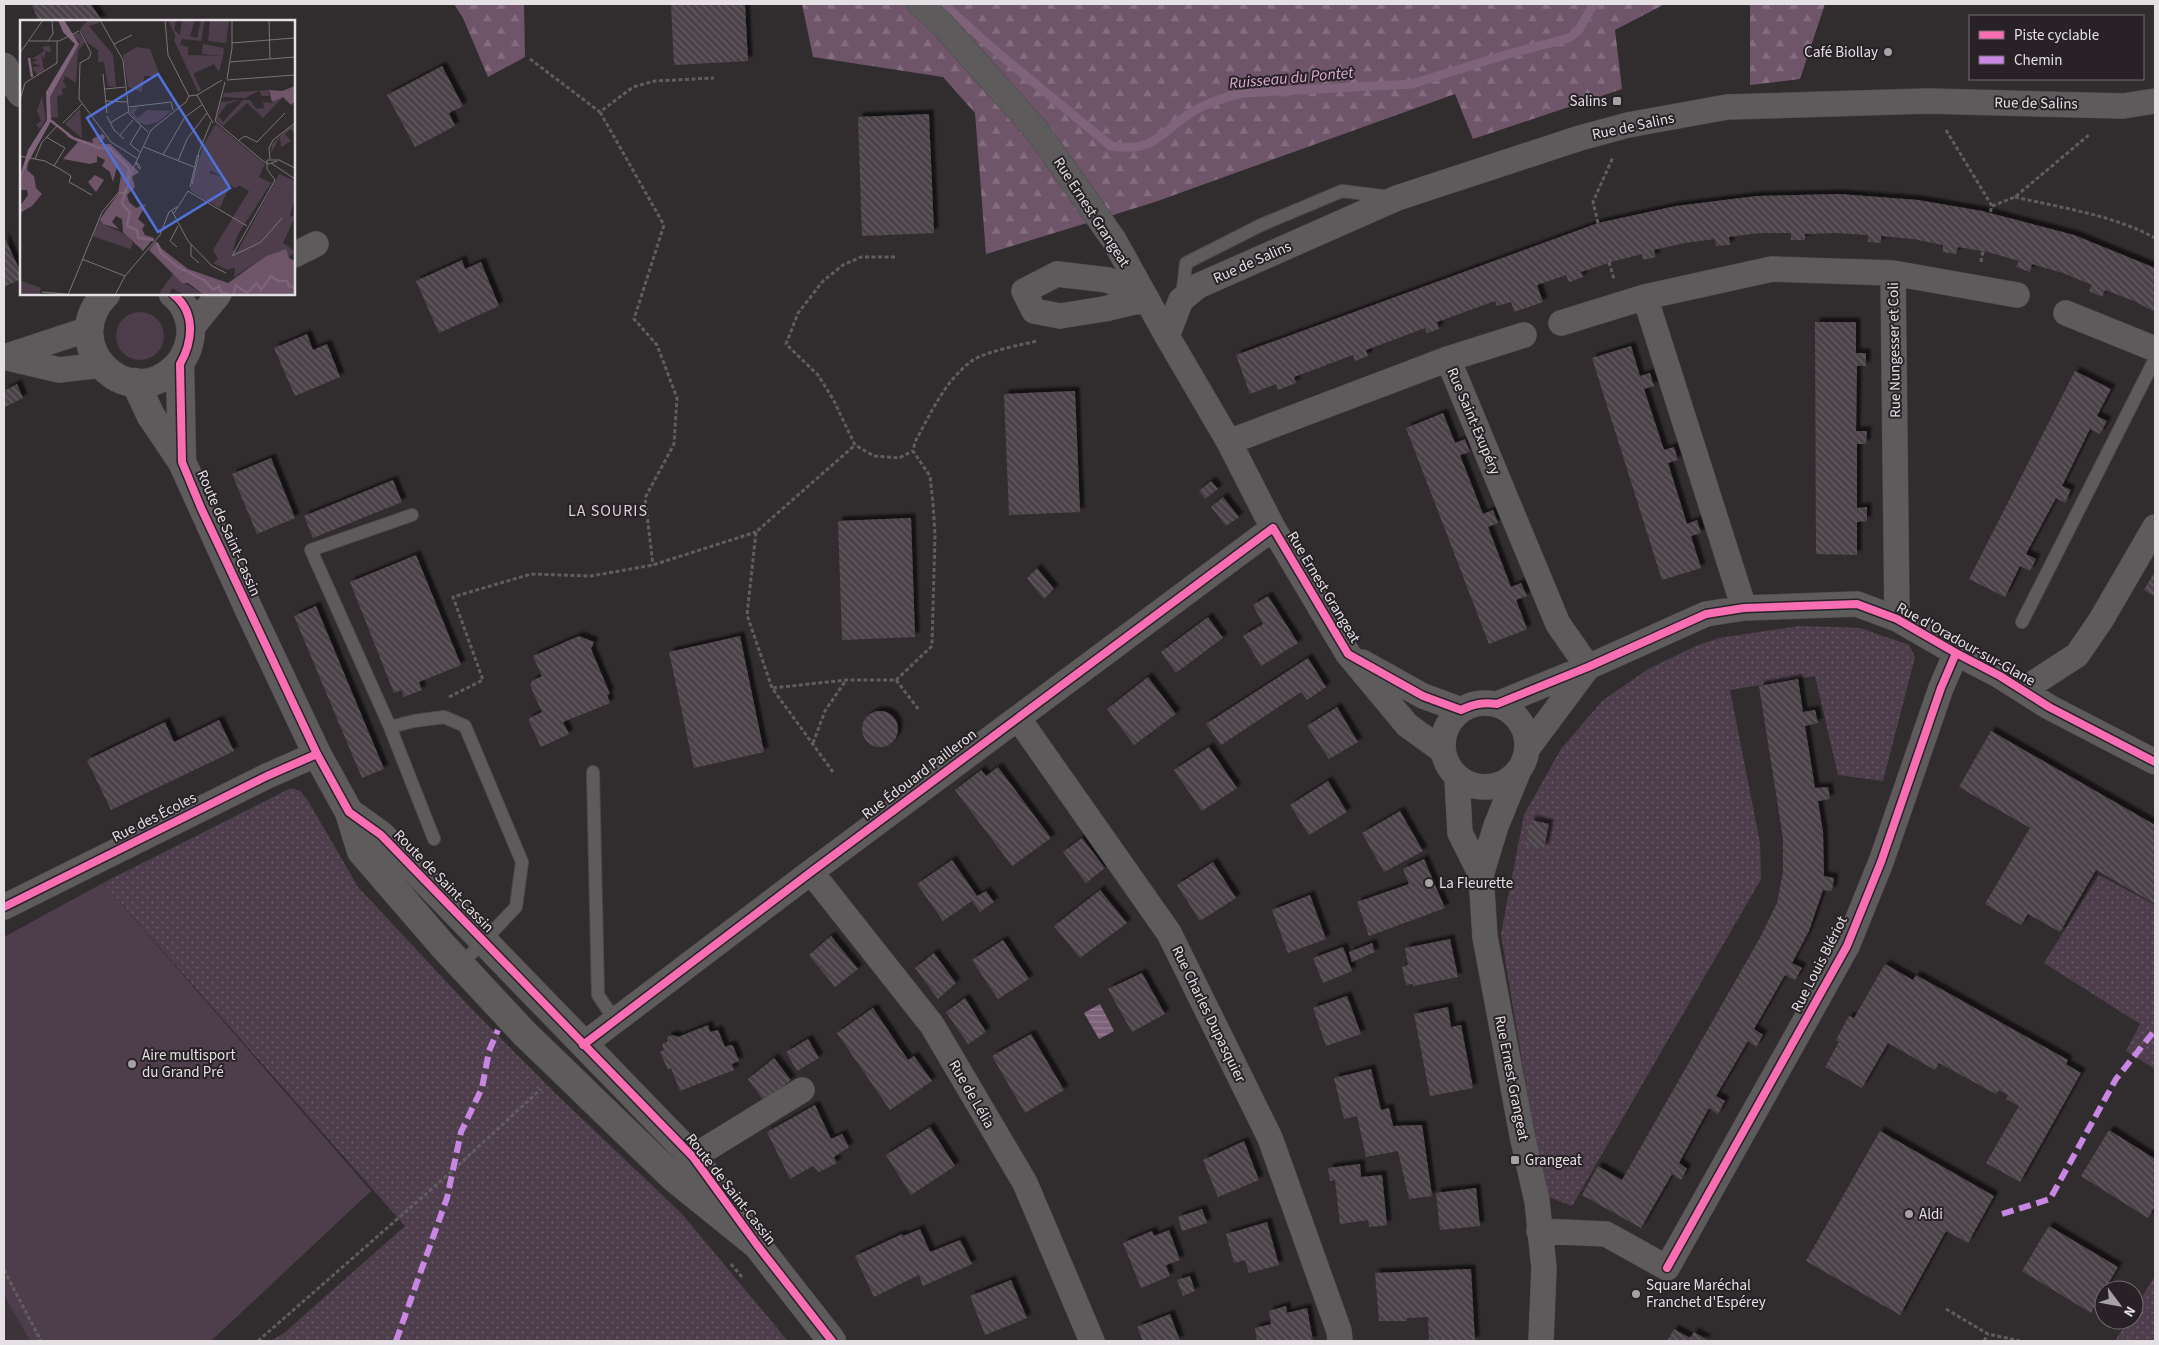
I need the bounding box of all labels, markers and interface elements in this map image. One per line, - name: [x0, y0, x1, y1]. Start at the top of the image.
- legend: [1969, 15, 2144, 80]
- inset map: [20, 20, 295, 295]
- text: Piste cyclable: [2014, 25, 2099, 46]
- place label: Café Biollay: [1804, 42, 1878, 63]
- marker: Café Biollay: [1882, 46, 1894, 58]
- text: Chemin: [2014, 50, 2063, 71]
- water label: Ruisseau du Pontet: [1228, 62, 1355, 94]
- place label: Salins: [1569, 91, 1607, 112]
- street label: Rue de Salins: [1994, 92, 2078, 115]
- marker: Salins: [1611, 95, 1623, 107]
- street label: Rue de Salins: [1590, 108, 1676, 145]
- street label: Rue Ernest Grangeat: [1048, 153, 1135, 271]
- street label: Rue de Salins: [1210, 236, 1295, 289]
- street label: Rue Nungesser et Coli: [1883, 282, 1906, 418]
- street label: Rue Saint-Exupéry: [1441, 364, 1506, 478]
- street label: Route de Saint-Cassin: [191, 467, 266, 600]
- district label: LA SOURIS: [568, 500, 648, 522]
- street label: Rue Ernest Grangeat: [1282, 527, 1365, 647]
- street label: Rue d'Oradour-sur-Glane: [1892, 597, 2039, 691]
- street label: Rue Édouard Pailleron: [857, 724, 981, 825]
- street label: Rue des Écoles: [108, 787, 200, 848]
- street label: Route de Saint-Cassin: [389, 825, 498, 938]
- place label: La Fleurette: [1439, 873, 1513, 894]
- marker: La Fleurette: [1423, 877, 1435, 889]
- street label: Rue Louis Blériot: [1786, 912, 1853, 1016]
- street label: Rue Charles Dupasquier: [1166, 942, 1251, 1087]
- street label: Rue Ernest Grangeat: [1489, 1014, 1534, 1142]
- place label: Aire multisport du Grand Pré: [142, 1045, 236, 1083]
- street label: Rue de Lélia: [944, 1056, 1000, 1132]
- marker: Aire multisport du Grand Pré: [126, 1058, 138, 1070]
- street label: Route de Saint-Cassin: [680, 1129, 781, 1249]
- place label: Grangeat: [1525, 1150, 1582, 1171]
- marker: Grangeat: [1509, 1154, 1521, 1166]
- place label: Aldi: [1919, 1204, 1943, 1225]
- marker: Aldi: [1903, 1208, 1915, 1220]
- place label: Square Maréchal Franchet d'Espérey: [1646, 1275, 1766, 1313]
- north arrow: [2094, 1280, 2144, 1330]
- marker: Square Maréchal Franchet d'Espérey: [1630, 1288, 1642, 1300]
- text: N: [2118, 1302, 2140, 1321]

